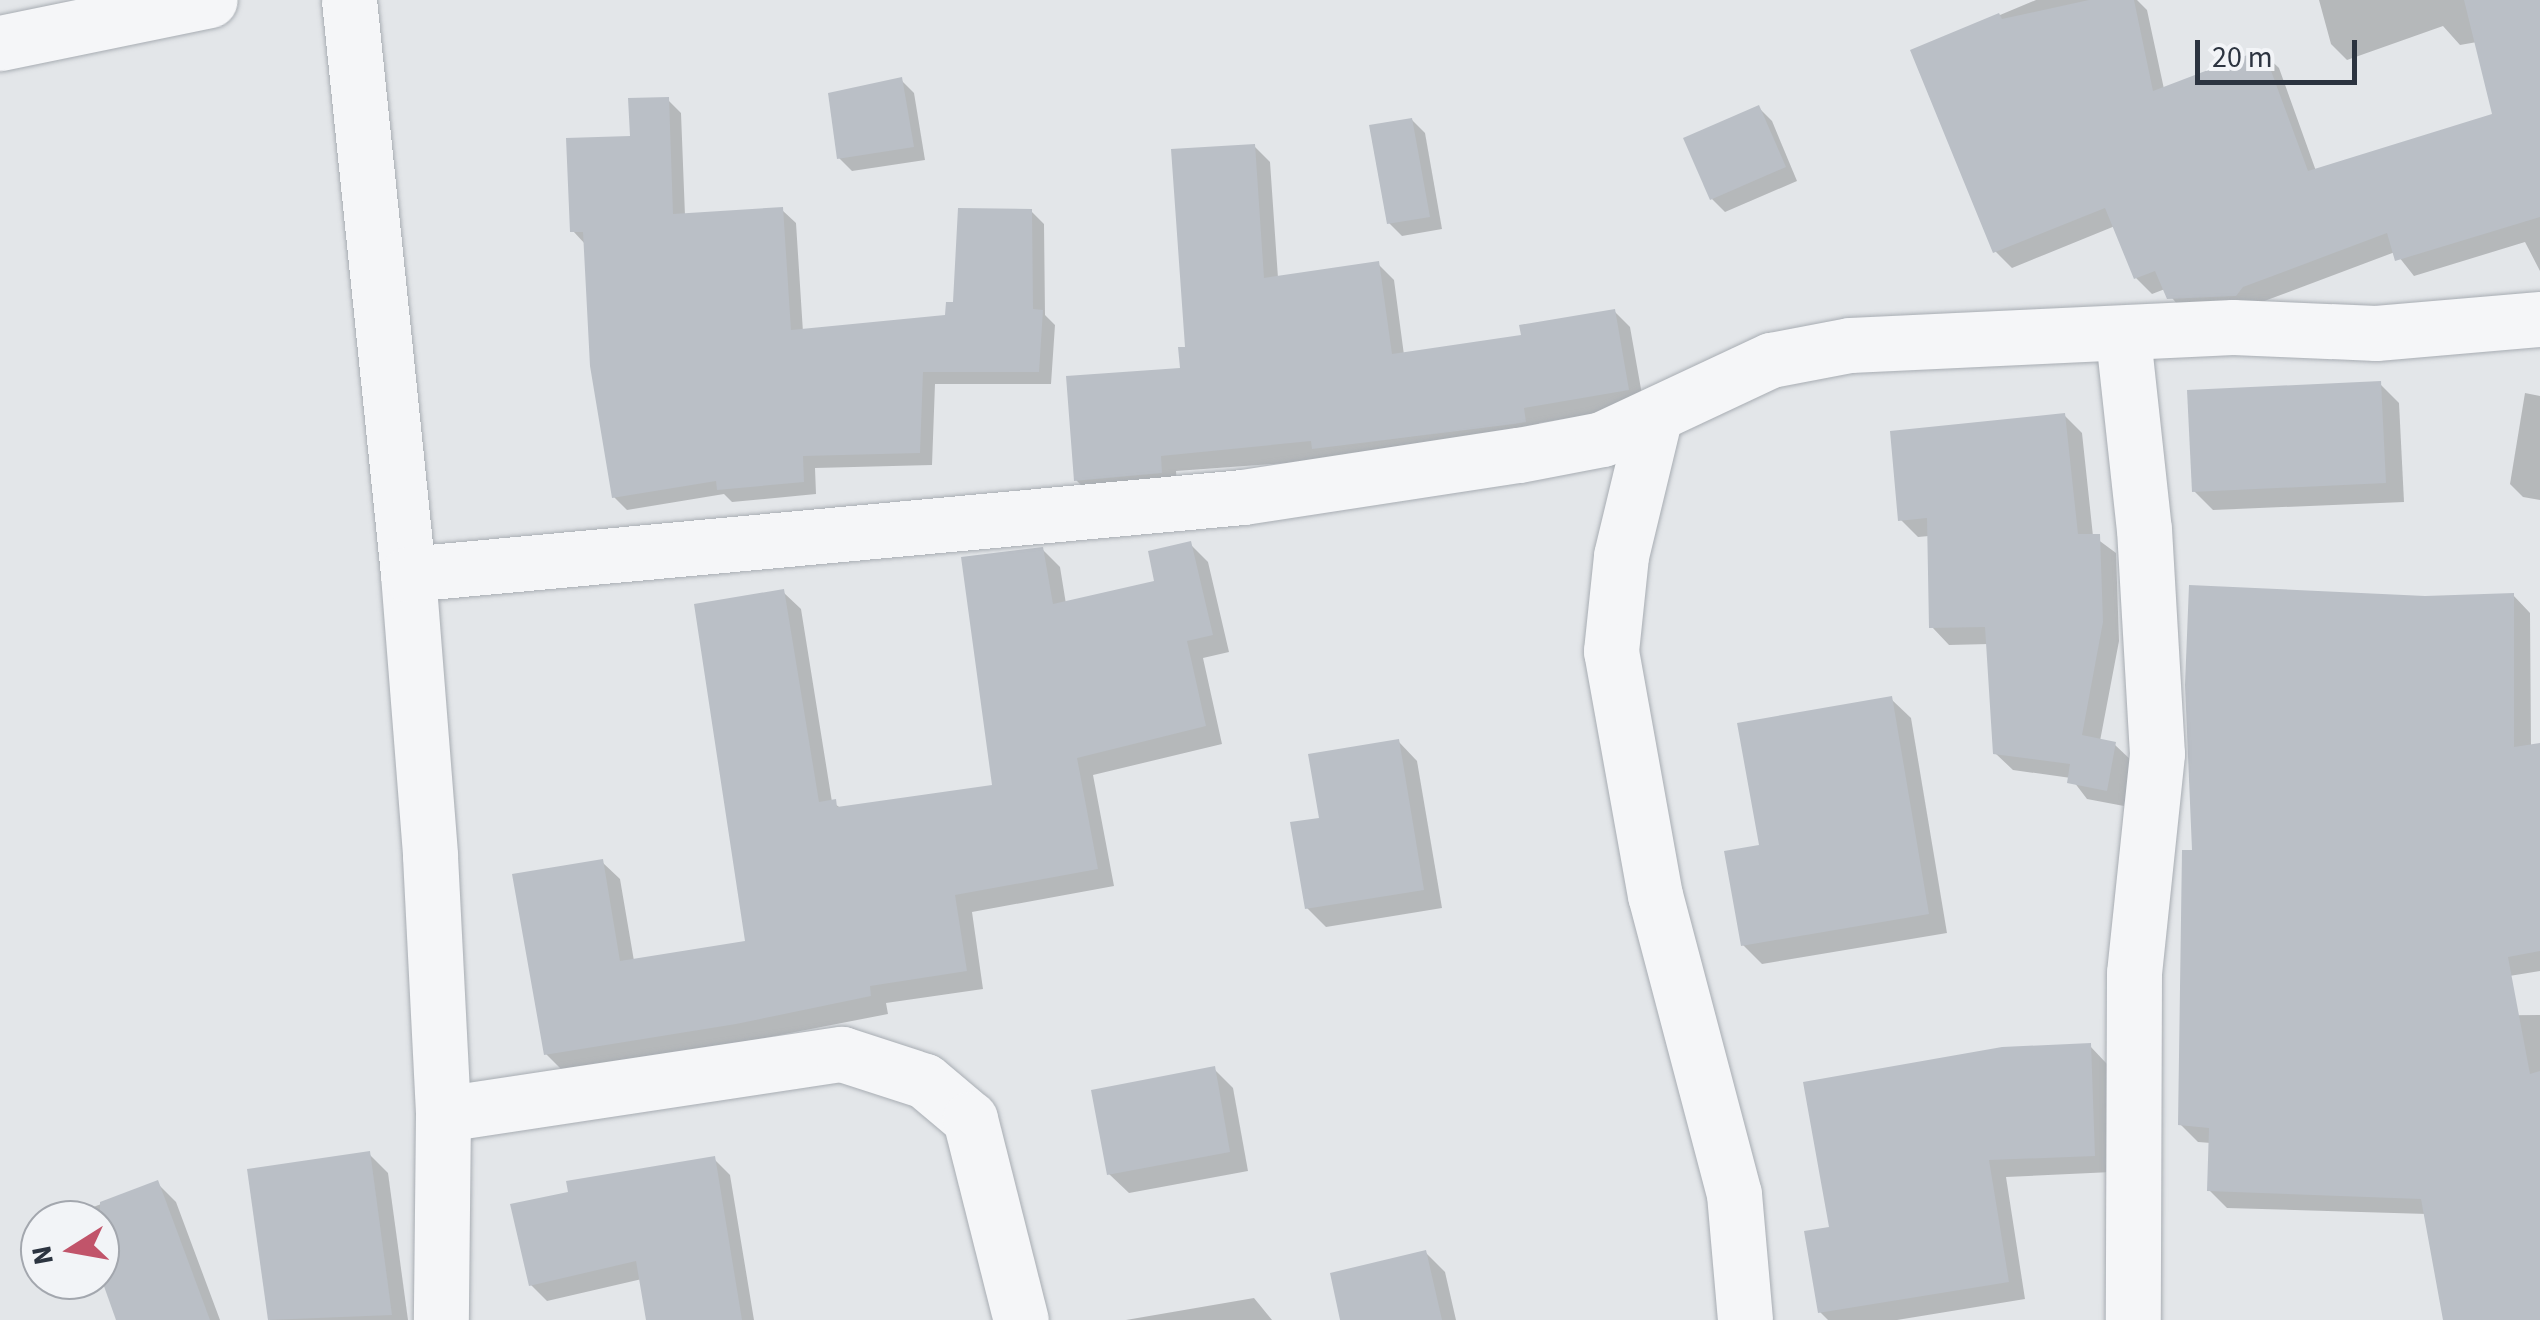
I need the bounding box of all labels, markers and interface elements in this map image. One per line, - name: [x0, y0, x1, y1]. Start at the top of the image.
- scale bar: [2200, 20, 2362, 82]
- text: 20 m: [2212, 36, 2273, 79]
- north arrow: [20, 1200, 120, 1300]
- text: N: [21, 1242, 64, 1268]

